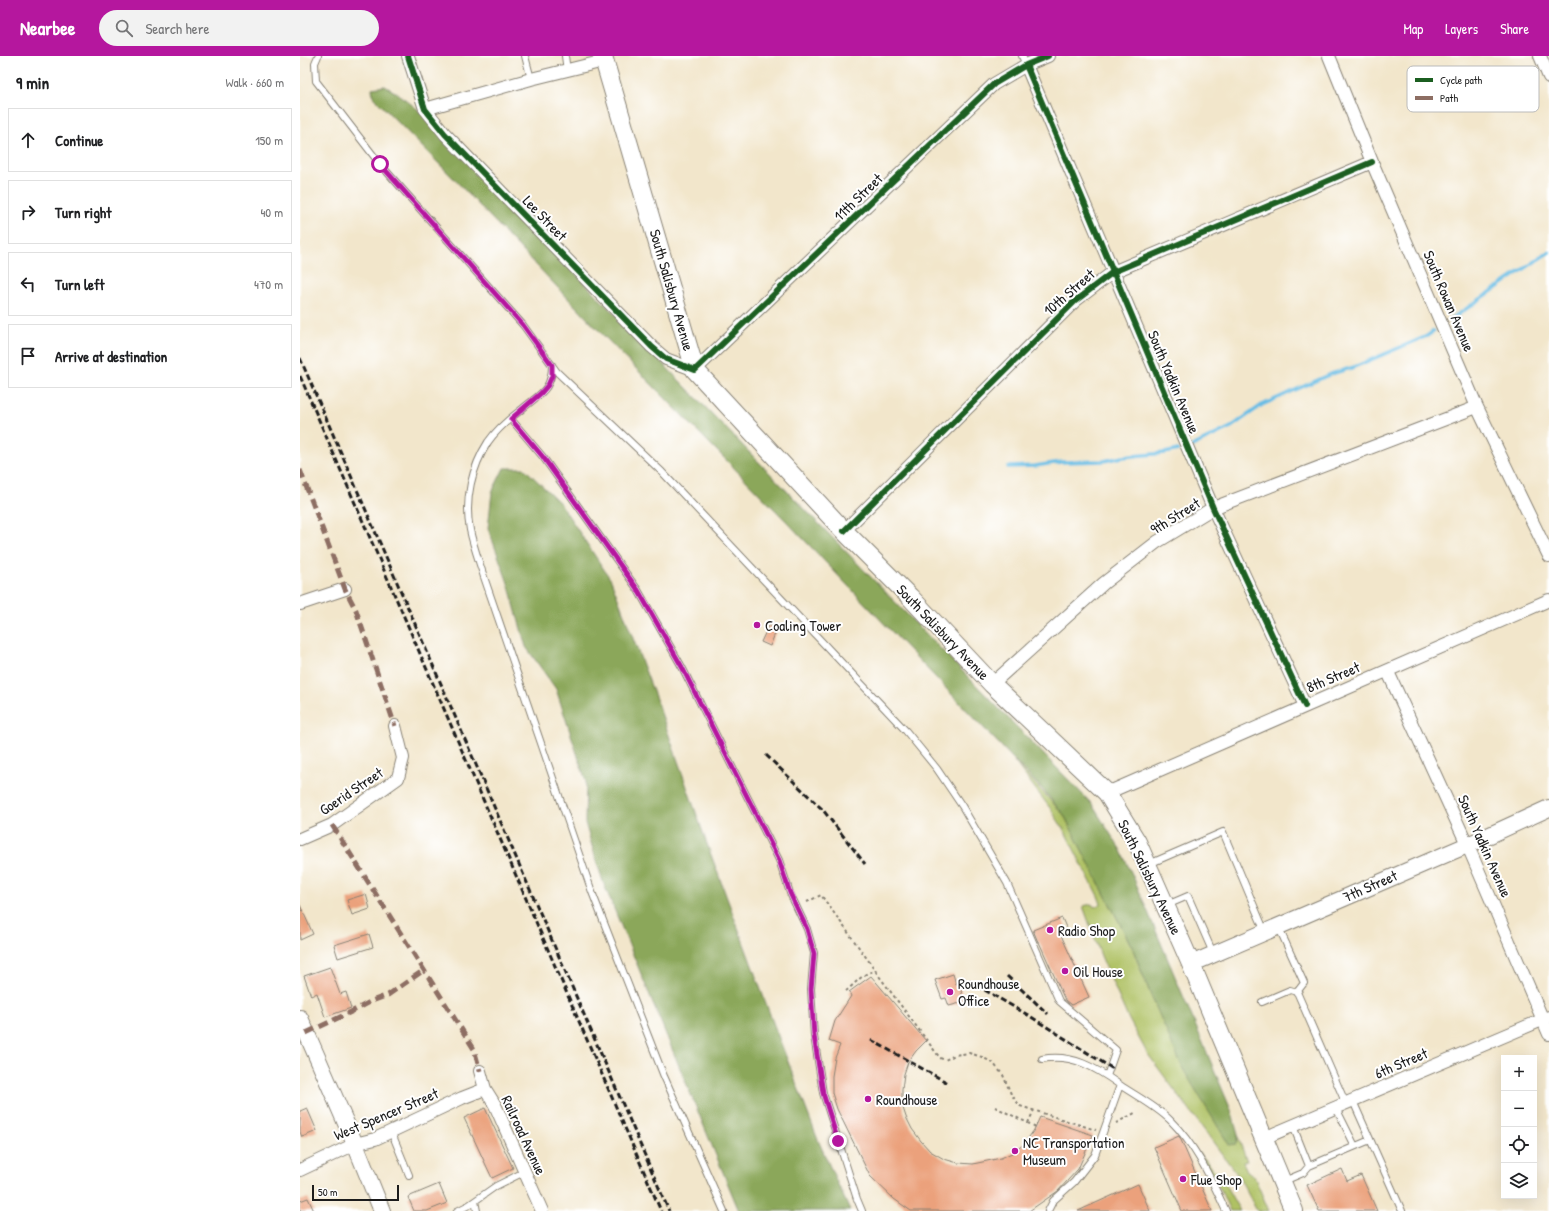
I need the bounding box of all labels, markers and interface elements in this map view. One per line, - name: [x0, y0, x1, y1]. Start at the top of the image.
- search box: [99, 10, 379, 46]
- text: Nearbee: [20, 15, 75, 41]
- icon: search: [113, 17, 135, 39]
- text: Search here: [145, 18, 210, 39]
- text: Map: [1403, 19, 1423, 38]
- text: Layers: [1445, 19, 1478, 38]
- text: Share: [1500, 19, 1529, 38]
- legend: [1407, 66, 1539, 112]
- text: 9 min: [16, 71, 49, 94]
- text: Walk · 660 m: [225, 73, 284, 91]
- text: Cycle path: [1440, 73, 1483, 87]
- text: Path: [1440, 91, 1458, 105]
- icon: ahead: [17, 129, 39, 151]
- text: Continue: [55, 130, 103, 151]
- text: 150 m: [255, 131, 283, 149]
- route start: [371, 155, 389, 173]
- street label: 11th Street: [829, 168, 888, 226]
- street label: Lee Street: [518, 191, 573, 246]
- icon: right: [17, 201, 39, 223]
- text: Turn right: [55, 202, 111, 223]
- text: 40 m: [260, 203, 283, 221]
- street label: South Salisbury Avenue: [645, 227, 699, 353]
- street label: South Rowan Avenue: [1418, 247, 1480, 355]
- street label: 10th Street: [1039, 263, 1100, 320]
- icon: left: [17, 273, 39, 295]
- text: Turn left: [55, 274, 105, 295]
- text: 470 m: [254, 275, 283, 293]
- street label: South Yadkin Avenue: [1143, 327, 1205, 437]
- icon: arrive: [17, 345, 39, 367]
- text: Arrive at destination: [55, 346, 167, 367]
- street label: 9th Street: [1146, 492, 1205, 540]
- street label: South Salisbury Avenue: [892, 580, 994, 684]
- place label: Coaling Tower: [765, 615, 841, 636]
- marker: Coaling Tower: [752, 620, 762, 630]
- street label: 8th Street: [1303, 656, 1364, 698]
- street label: Goerid Street: [315, 762, 388, 820]
- street label: South Yadkin Avenue: [1453, 791, 1517, 901]
- street label: South Salisbury Avenue: [1113, 816, 1187, 938]
- street label: 7th Street: [1340, 864, 1401, 907]
- place label: Radio Shop: [1058, 920, 1116, 941]
- marker: Radio Shop: [1045, 925, 1055, 935]
- place label: Oil House: [1073, 961, 1123, 982]
- marker: Oil House: [1060, 966, 1070, 976]
- place label: Roundhouse Office: [958, 973, 1020, 1011]
- marker: Roundhouse Office: [945, 987, 955, 997]
- street label: 6th Street: [1371, 1042, 1432, 1084]
- map controls: [1501, 1055, 1537, 1199]
- button: +: [1501, 1055, 1537, 1091]
- street label: West Spencer Street: [331, 1082, 442, 1145]
- place label: Roundhouse: [876, 1089, 938, 1110]
- button: −: [1501, 1091, 1537, 1127]
- street label: Railroad Avenue: [497, 1092, 552, 1178]
- marker: Roundhouse: [863, 1094, 873, 1104]
- button: locate: [1501, 1127, 1537, 1163]
- route end: [829, 1132, 847, 1150]
- place label: NC Transportation Museum: [1023, 1132, 1125, 1170]
- marker: NC Transportation Museum: [1010, 1146, 1020, 1156]
- button: layers: [1501, 1163, 1537, 1199]
- place label: Flue Shop: [1190, 1169, 1242, 1190]
- marker: Flue Shop: [1178, 1174, 1188, 1184]
- scale bar: [312, 1183, 399, 1202]
- text: 50 m: [318, 1185, 338, 1199]

